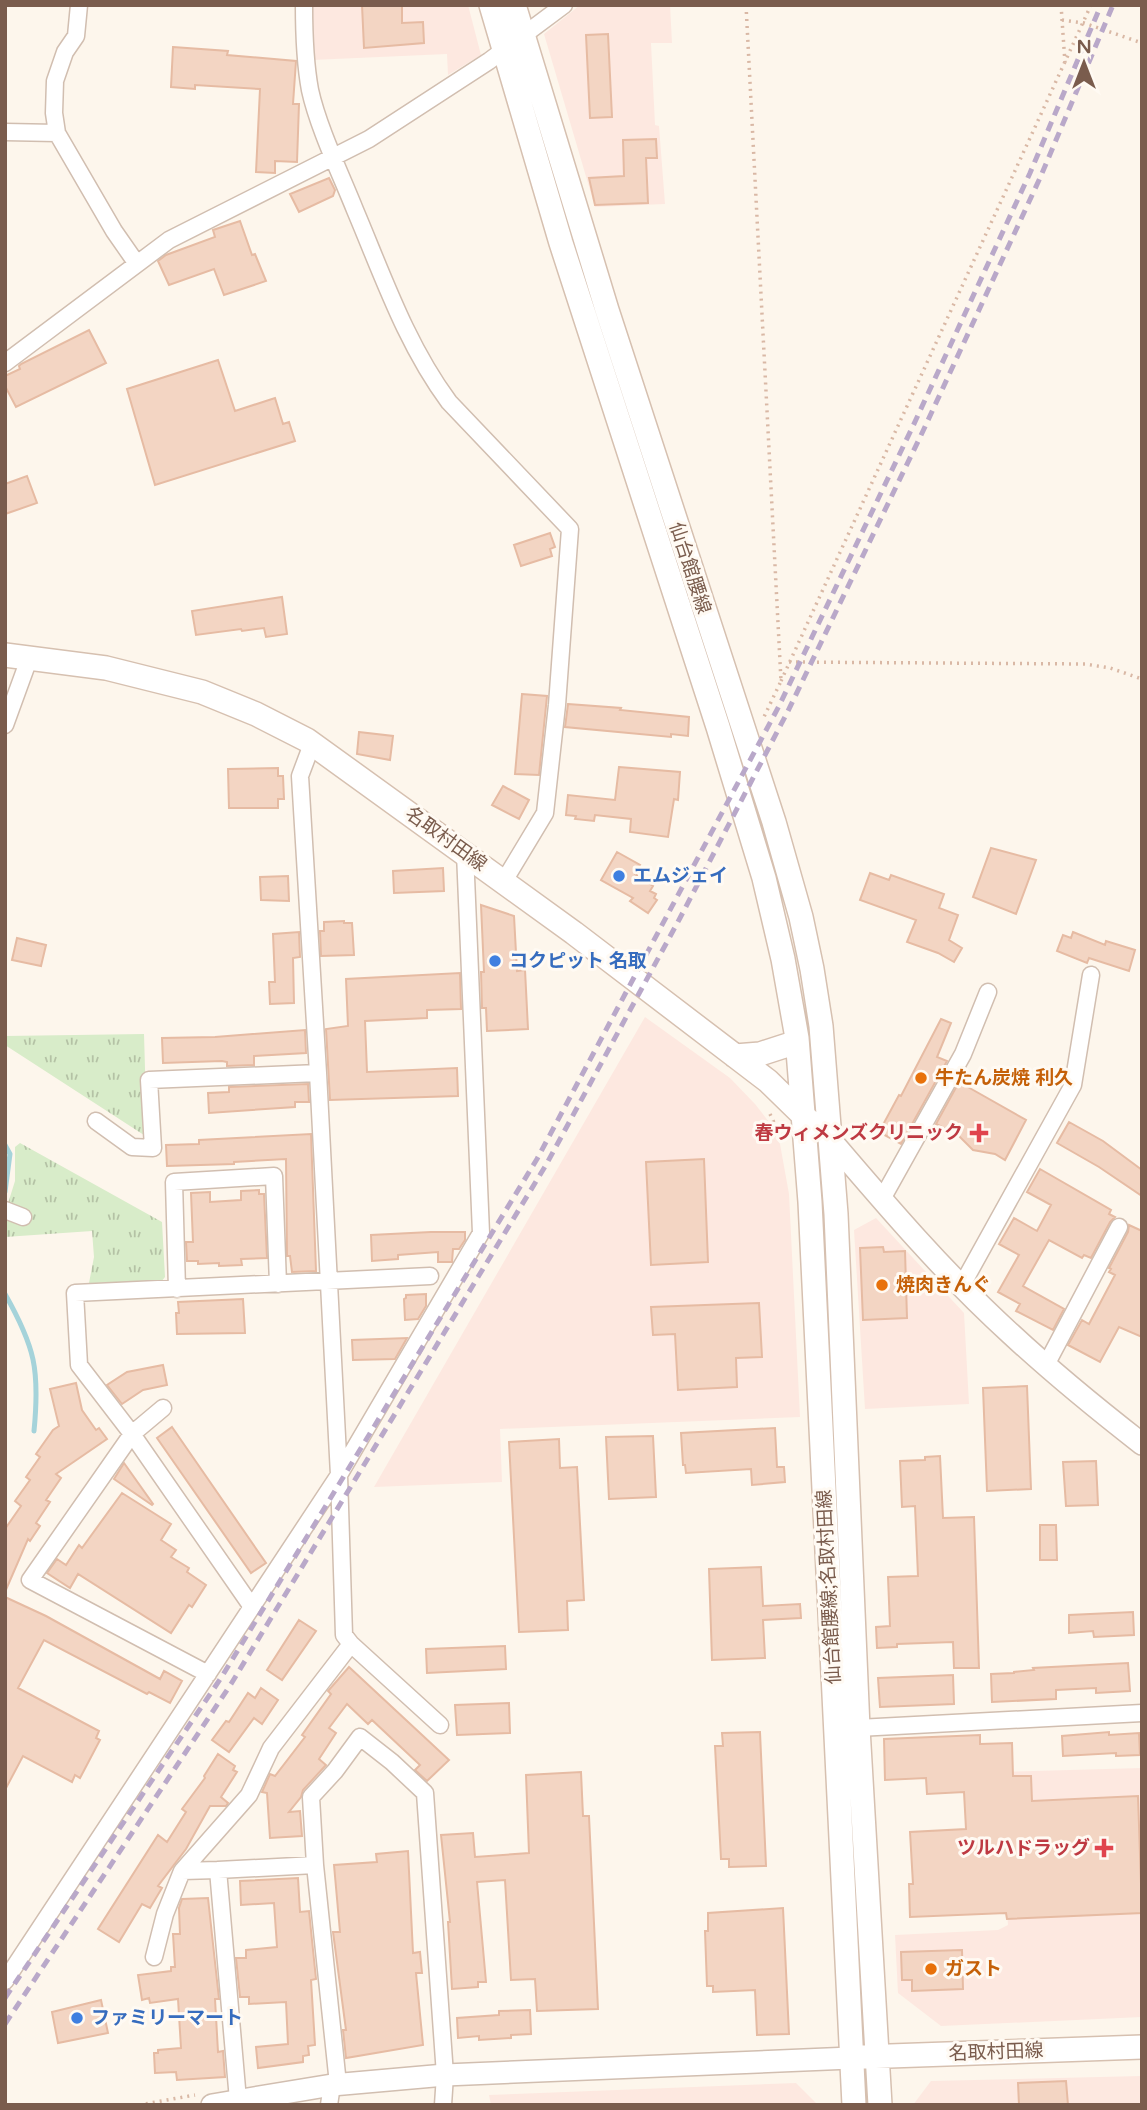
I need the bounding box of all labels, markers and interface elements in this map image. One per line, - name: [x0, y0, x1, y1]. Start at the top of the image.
- north arrow: [1049, 28, 1119, 98]
- text: N: [1076, 36, 1092, 58]
- street label: 仙台館腰線: [665, 519, 715, 617]
- street label: 名取村田線: [401, 802, 491, 876]
- place label: エムジェイ: [633, 865, 728, 887]
- marker: エムジェイ: [611, 868, 627, 884]
- place label: コクピット 名取: [509, 950, 647, 972]
- marker: コクピット 名取: [487, 953, 503, 969]
- place label: 牛たん炭焼 利久: [935, 1067, 1073, 1089]
- marker: 牛たん炭焼 利久: [913, 1070, 929, 1086]
- place label: 春ウィメンズクリニック: [754, 1122, 963, 1144]
- marker: 春ウィメンズクリニック: [969, 1123, 989, 1143]
- place label: 焼肉きんぐ: [896, 1274, 991, 1296]
- marker: 焼肉きんぐ: [874, 1277, 890, 1293]
- street label: 仙台館腰線;名取村田線: [813, 1489, 845, 1685]
- place label: ツルハドラッグ: [957, 1837, 1090, 1859]
- marker: ツルハドラッグ: [1096, 1840, 1112, 1856]
- place label: ガスト: [945, 1958, 1002, 1980]
- marker: ガスト: [923, 1961, 939, 1977]
- place label: ファミリーマート: [91, 2007, 243, 2029]
- marker: ファミリーマート: [69, 2010, 85, 2026]
- street label: 名取村田線: [948, 2039, 1044, 2065]

